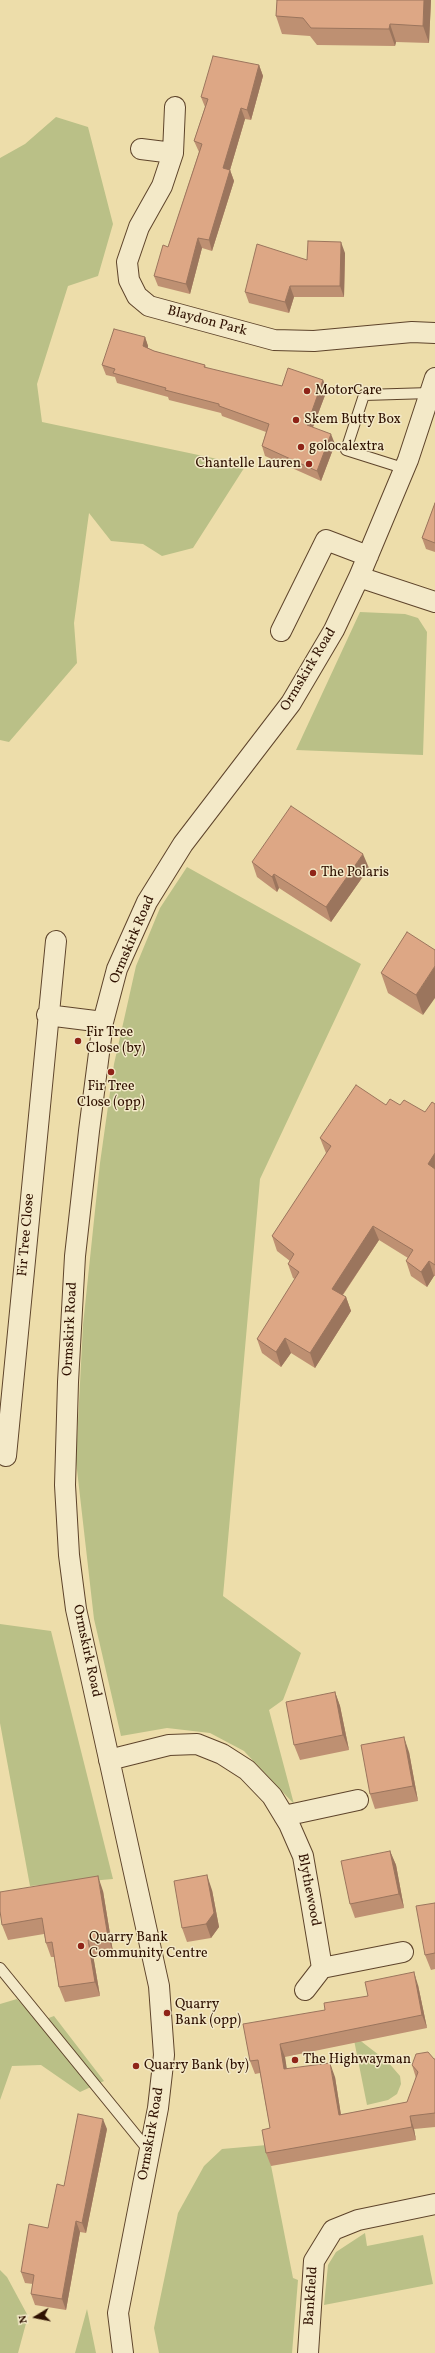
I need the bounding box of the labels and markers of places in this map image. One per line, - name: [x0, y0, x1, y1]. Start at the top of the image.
- place label: MotorCare: [315, 383, 382, 399]
- marker: MotorCare: [302, 386, 312, 396]
- place label: Skem Butty Box: [304, 412, 401, 428]
- marker: Skem Butty Box: [291, 415, 301, 425]
- place label: golocalextra: [309, 439, 384, 455]
- marker: golocalextra: [296, 442, 306, 452]
- place label: Chantelle Lauren: [195, 456, 301, 472]
- marker: Chantelle Lauren: [304, 459, 314, 469]
- place label: The Polaris: [321, 865, 389, 881]
- marker: The Polaris: [308, 868, 318, 878]
- place label: Fir Tree Close (by): [86, 1025, 145, 1058]
- marker: Fir Tree Close (by): [73, 1036, 83, 1046]
- marker: Fir Tree Close (opp): [106, 1067, 116, 1077]
- place label: Fir Tree Close (opp): [77, 1079, 145, 1112]
- place label: Quarry Bank Community Centre: [89, 1930, 208, 1962]
- marker: Quarry Bank Community Centre: [76, 1941, 86, 1951]
- place label: Quarry Bank (opp): [175, 1997, 241, 2030]
- marker: Quarry Bank (opp): [162, 2008, 172, 2018]
- place label: The Highwayman: [303, 2052, 411, 2068]
- marker: The Highwayman: [290, 2055, 300, 2065]
- place label: Quarry Bank (by): [144, 2058, 249, 2074]
- marker: Quarry Bank (by): [131, 2061, 141, 2071]

